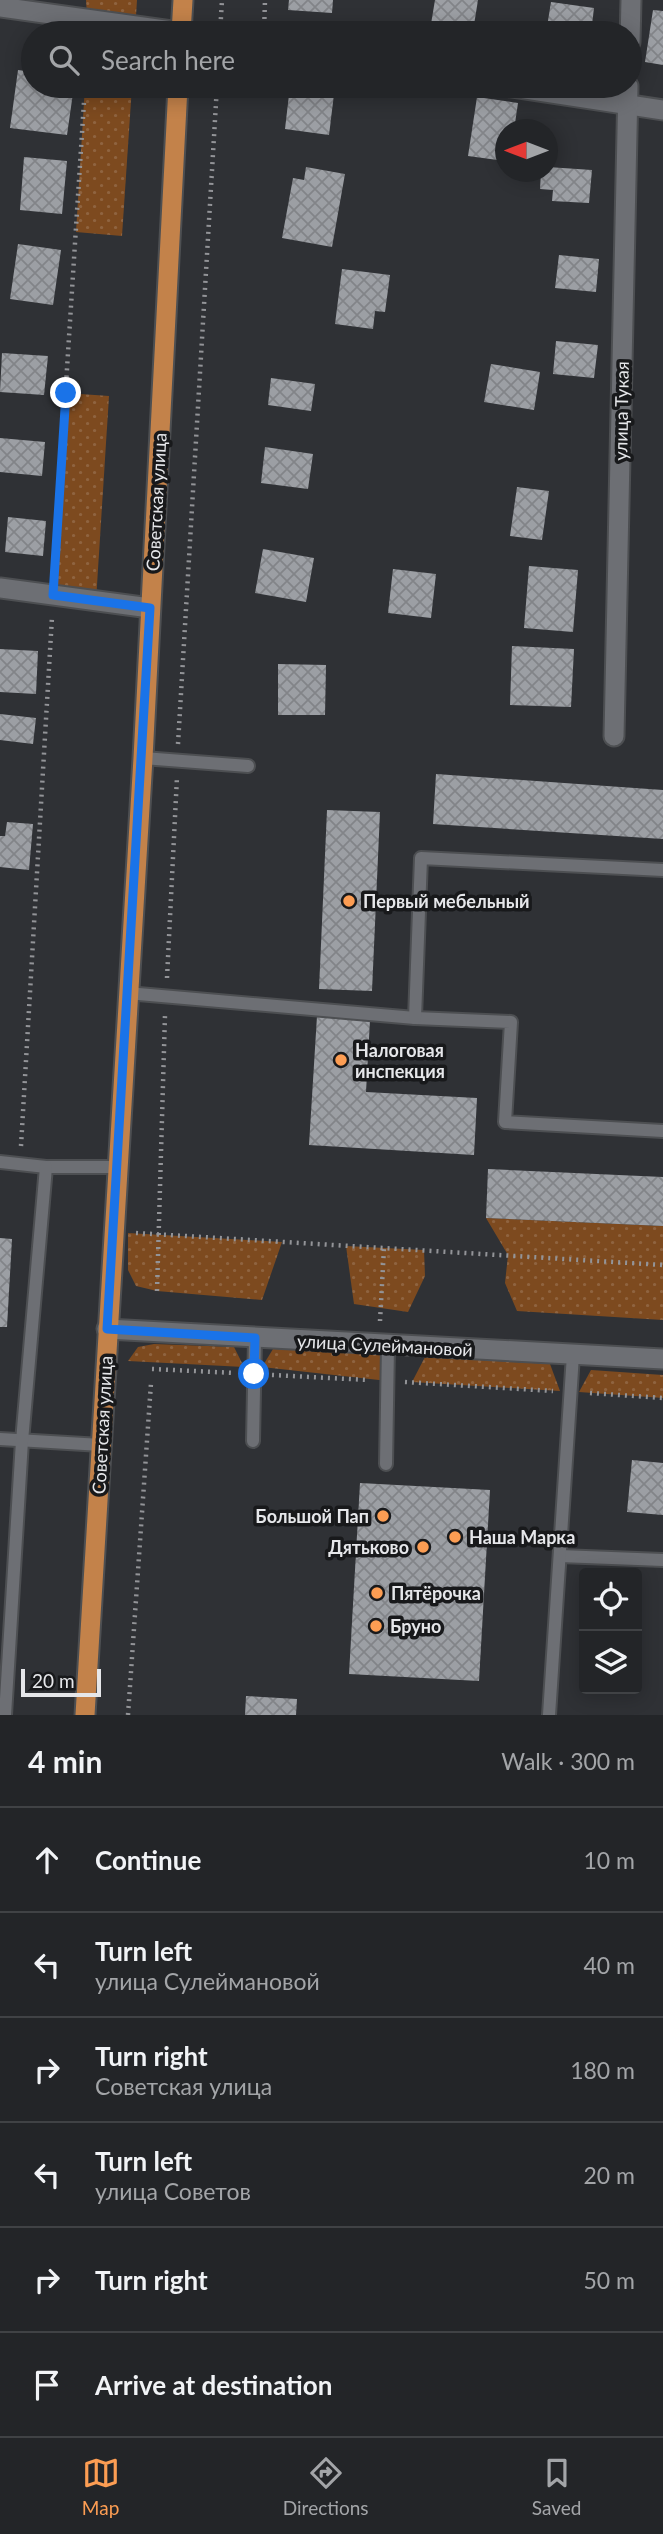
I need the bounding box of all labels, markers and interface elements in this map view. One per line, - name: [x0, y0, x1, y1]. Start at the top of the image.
- search box: [21, 21, 642, 98]
- icon: search: [45, 41, 83, 79]
- text: Search here: [101, 44, 235, 76]
- north arrow: [495, 119, 558, 182]
- street label: улица Тукая: [609, 361, 633, 461]
- route end: [50, 377, 81, 408]
- street label: Советская улица: [141, 432, 171, 572]
- place label: Первый мебельный: [363, 890, 530, 912]
- marker: Первый мебельный: [341, 893, 357, 909]
- place label: Налоговая инспекция: [355, 1039, 445, 1082]
- marker: Налоговая инспекция: [333, 1052, 349, 1068]
- street label: улица Сулеймановой: [297, 1329, 473, 1361]
- street label: Советская улица: [87, 1355, 117, 1495]
- route start: [238, 1358, 269, 1389]
- place label: Большой Пап: [255, 1505, 369, 1527]
- marker: Большой Пап: [375, 1508, 391, 1524]
- place label: Наша Марка: [469, 1526, 575, 1548]
- marker: Наша Марка: [447, 1529, 463, 1545]
- place label: Дятьково: [328, 1536, 409, 1558]
- marker: Дятьково: [415, 1539, 431, 1555]
- map controls: [579, 1568, 642, 1694]
- button: locate: [579, 1568, 642, 1631]
- place label: Пятёрочка: [391, 1582, 481, 1604]
- marker: Пятёрочка: [369, 1585, 385, 1601]
- place label: Бруно: [390, 1615, 441, 1637]
- marker: Бруно: [368, 1618, 384, 1634]
- button: layers: [579, 1631, 642, 1694]
- scale bar: [21, 1666, 102, 1698]
- text: 20 m: [32, 1669, 75, 1692]
- text: 4 min: [28, 1743, 102, 1779]
- text: Walk · 300 m: [501, 1747, 635, 1775]
- icon: ahead: [28, 1841, 66, 1879]
- text: Continue: [95, 1844, 201, 1876]
- text: 10 m: [584, 1846, 635, 1874]
- text: Turn left: [95, 1935, 192, 1967]
- icon: left: [28, 1946, 66, 1984]
- text: 40 m: [584, 1951, 635, 1979]
- text: улица Сулеймановой: [95, 1967, 320, 1995]
- text: Turn right: [95, 2040, 208, 2072]
- icon: right: [28, 2051, 66, 2089]
- text: 180 m: [570, 2056, 635, 2084]
- text: Советская улица: [95, 2072, 272, 2100]
- text: Turn left: [95, 2145, 192, 2177]
- icon: left: [28, 2156, 66, 2194]
- text: 20 m: [584, 2161, 635, 2189]
- text: улица Советов: [95, 2177, 251, 2205]
- icon: right: [28, 2261, 66, 2299]
- text: Turn right: [95, 2264, 208, 2296]
- text: 50 m: [584, 2266, 635, 2294]
- icon: arrive: [28, 2366, 66, 2404]
- text: Arrive at destination: [95, 2369, 332, 2401]
- tab: Map: [82, 2454, 120, 2519]
- tab: Directions: [283, 2454, 369, 2519]
- tab: Saved: [532, 2454, 581, 2519]

